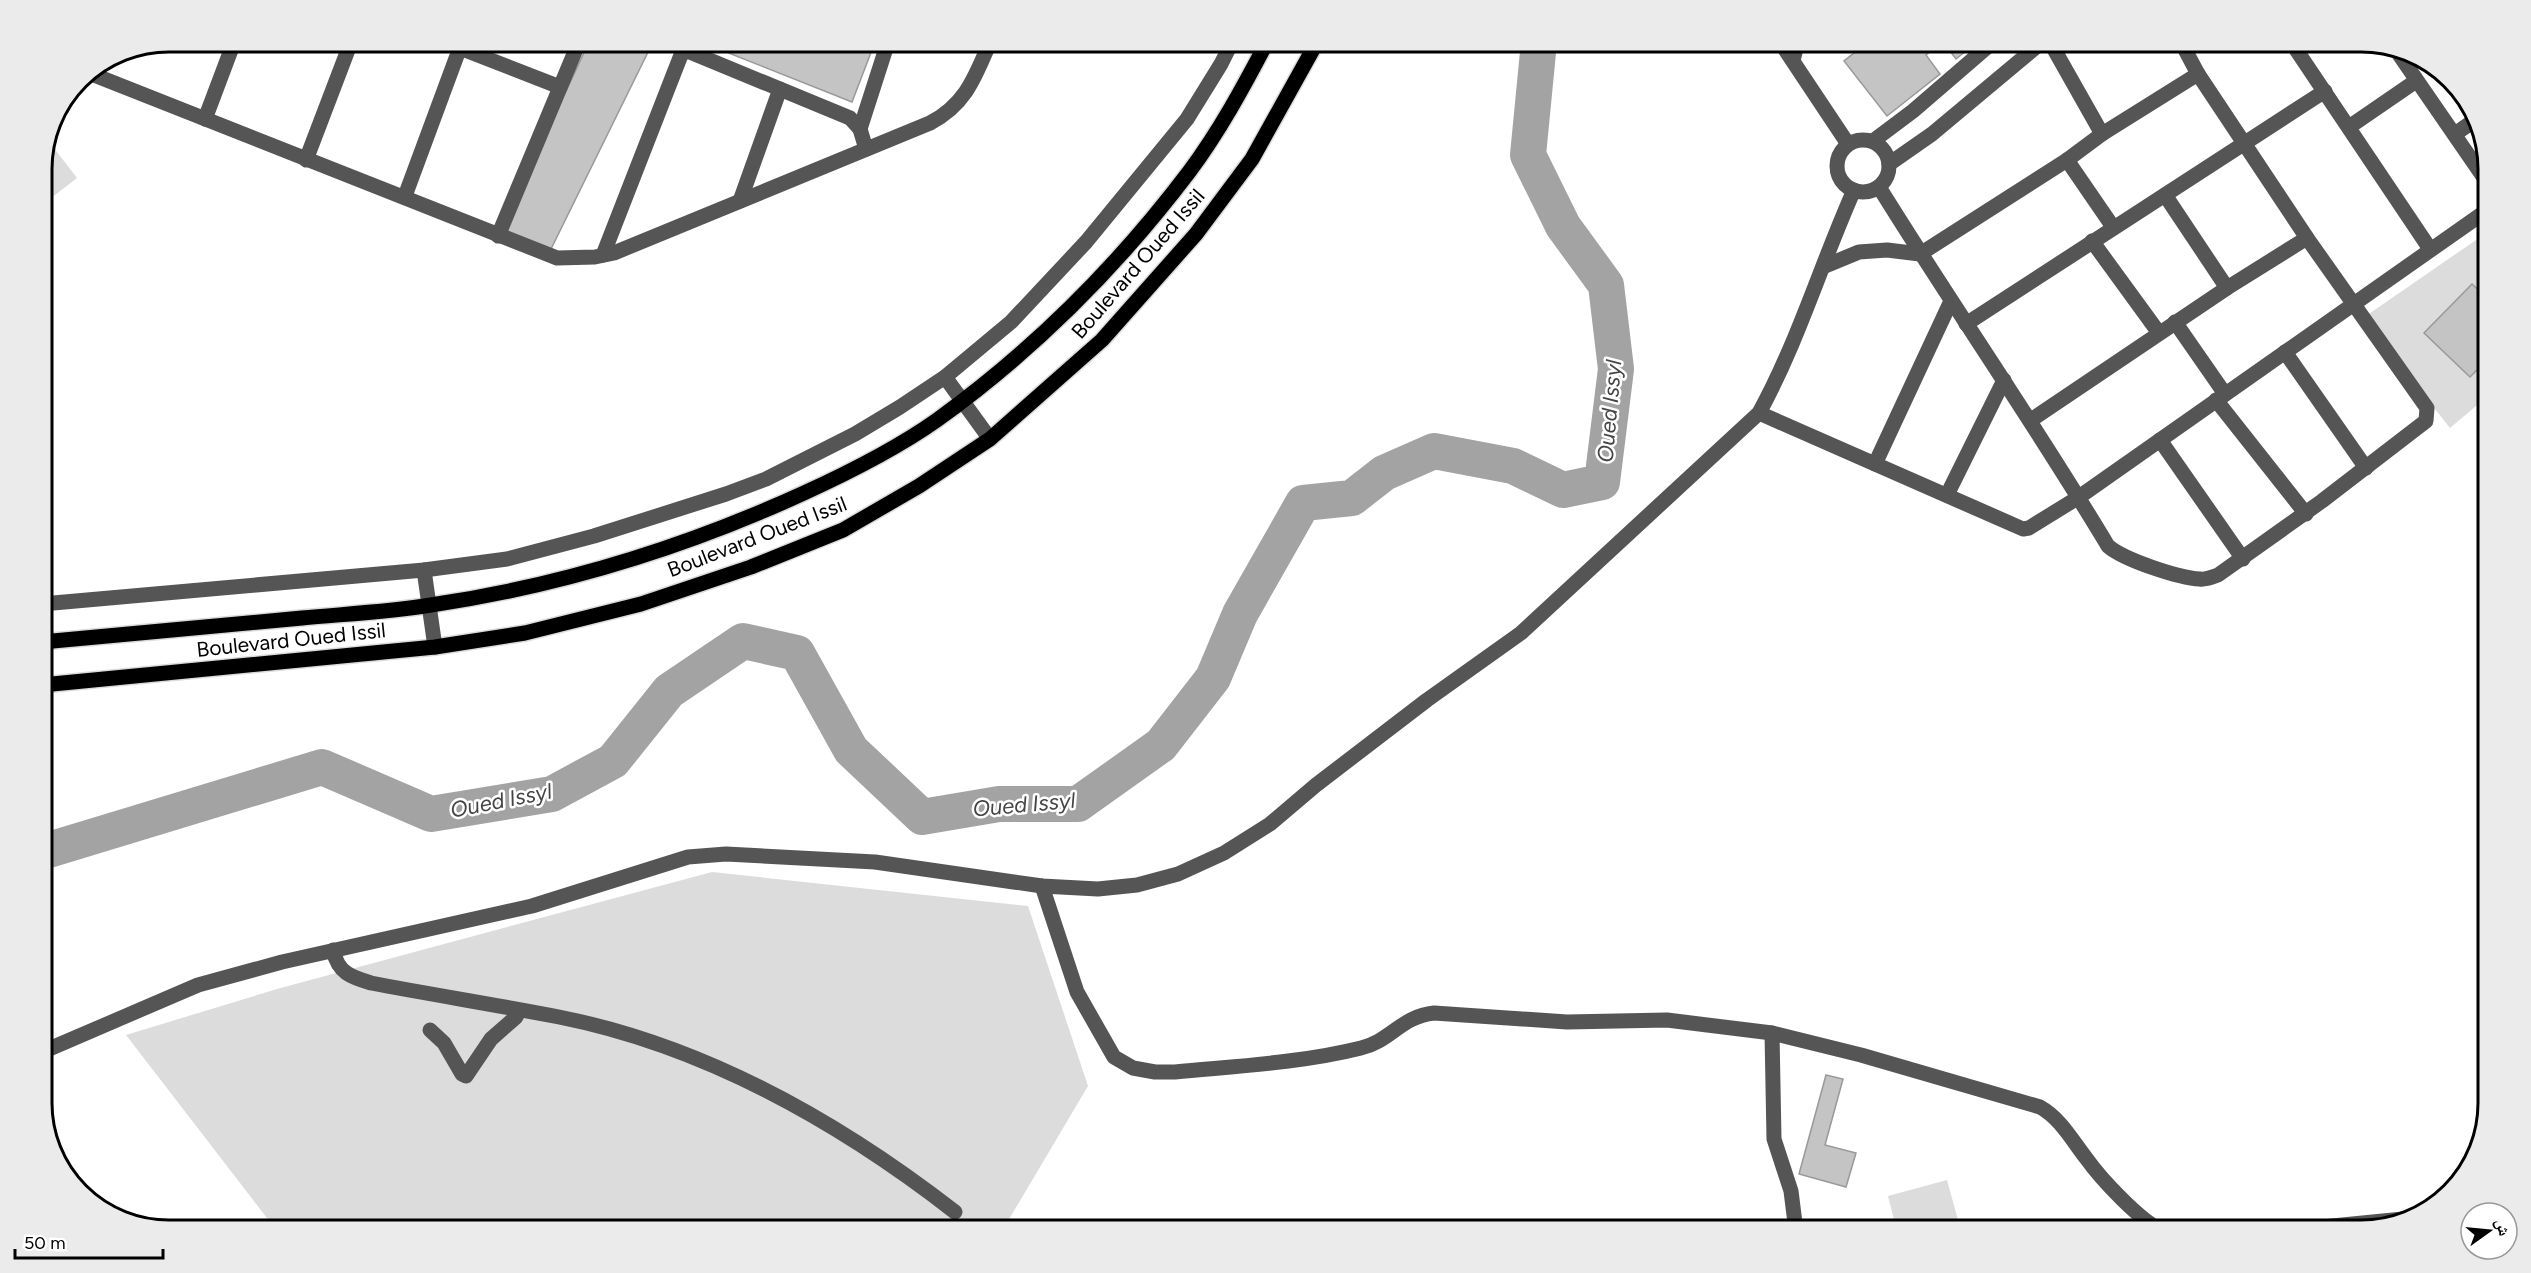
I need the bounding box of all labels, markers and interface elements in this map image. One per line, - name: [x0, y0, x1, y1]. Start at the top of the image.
- street label: Boulevard Oued Issil: [1066, 184, 1209, 344]
- water label: Oued Issyl: [1592, 359, 1627, 463]
- street label: Boulevard Oued Issil: [664, 491, 850, 582]
- street label: Boulevard Oued Issil: [195, 617, 387, 662]
- water label: Oued Issyl: [448, 777, 554, 824]
- water label: Oued Issyl: [972, 787, 1077, 822]
- north arrow: [2459, 1201, 2519, 1261]
- text: ش: [2492, 1217, 2514, 1238]
- scale bar: [15, 1222, 164, 1260]
- text: 50 m: [24, 1232, 66, 1254]

